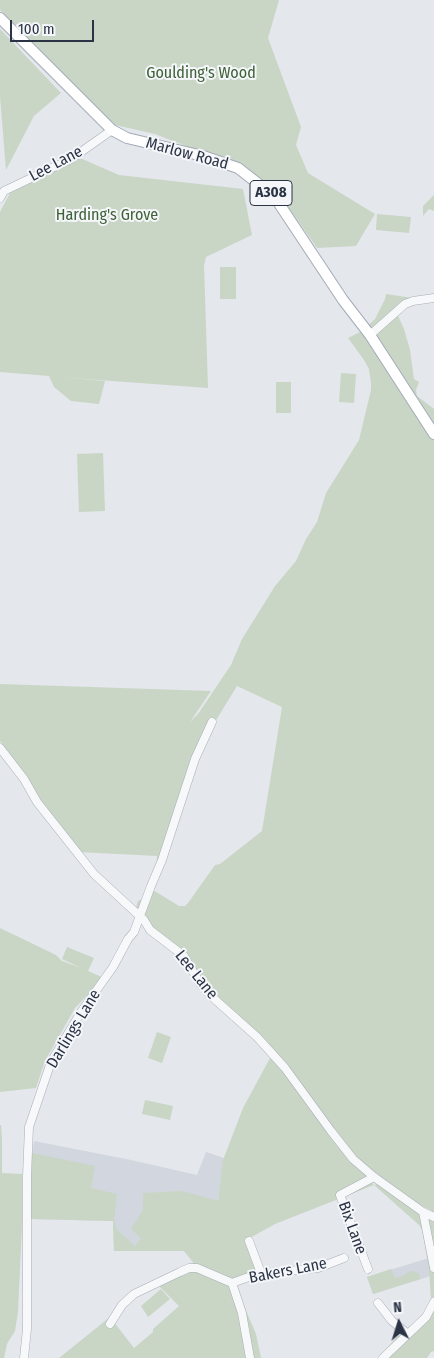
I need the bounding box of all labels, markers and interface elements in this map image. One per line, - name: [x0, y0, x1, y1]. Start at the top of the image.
- scale bar: [12, 10, 96, 42]
- text: 100 m: [18, 20, 55, 38]
- park label: Goulding's Wood: [146, 64, 256, 84]
- street label: Marlow Road: [144, 134, 230, 174]
- street label: Lee Lane: [26, 142, 86, 186]
- road number: A308: [250, 180, 292, 206]
- park label: Harding's Grove: [56, 206, 158, 226]
- street label: Lee Lane: [170, 947, 222, 1003]
- street label: Darlings Lane: [43, 986, 105, 1072]
- street label: Bix Lane: [334, 1199, 370, 1257]
- street label: Bakers Lane: [247, 1254, 329, 1288]
- north arrow: [374, 1298, 424, 1348]
- text: N: [393, 1299, 403, 1316]

